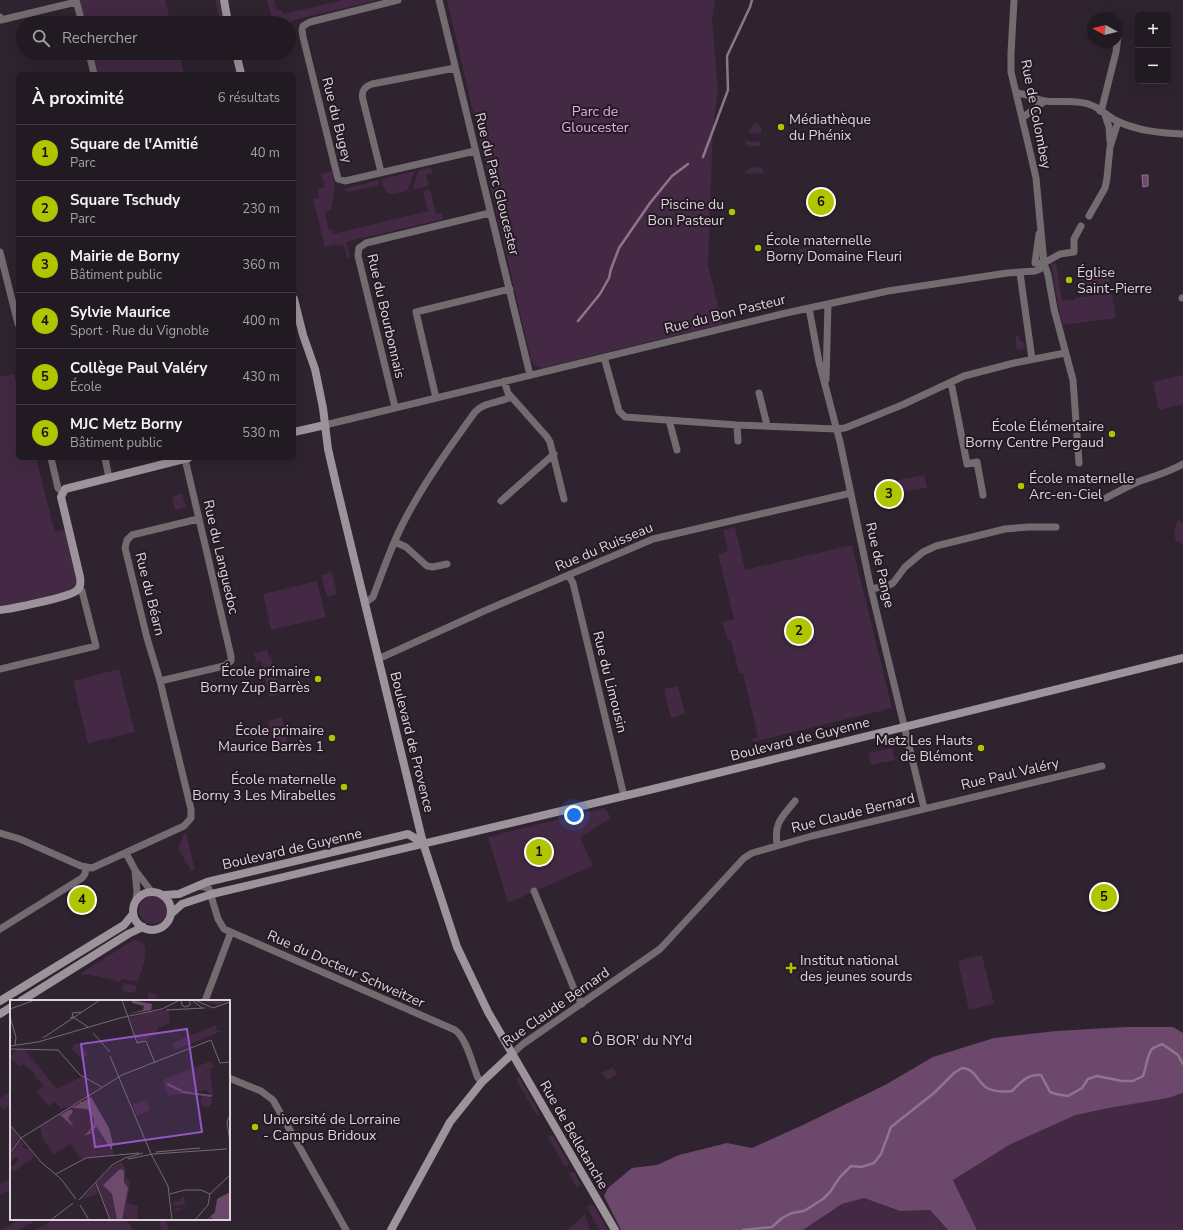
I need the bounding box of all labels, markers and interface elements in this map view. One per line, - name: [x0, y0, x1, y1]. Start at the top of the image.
- north arrow: [1087, 12, 1123, 48]
- map controls: [1135, 12, 1171, 84]
- button: +: [1135, 12, 1171, 48]
- search box: [16, 16, 296, 60]
- icon: search: [30, 27, 52, 49]
- text: Rechercher: [62, 28, 137, 48]
- button: −: [1135, 48, 1171, 84]
- street label: Rue de Colombey: [1016, 58, 1056, 171]
- street label: Rue du Bugey: [317, 75, 357, 166]
- text: À proximité: [32, 87, 124, 110]
- text: 6 résultats: [218, 89, 280, 107]
- park label: Parc de Gloucester: [561, 102, 629, 137]
- place label: Médiathèque du Phénix: [789, 110, 871, 145]
- street label: Rue du Parc Gloucester: [470, 111, 524, 257]
- marker: Médiathèque du Phénix: [776, 122, 786, 132]
- text: Square de l'Amitié: [70, 134, 198, 154]
- text: 1: [41, 144, 49, 162]
- text: 40 m: [250, 144, 280, 162]
- text: Parc: [70, 154, 95, 172]
- pin: 6: [808, 187, 834, 217]
- text: Square Tschudy: [70, 190, 180, 210]
- place label: Piscine du Bon Pasteur: [647, 195, 724, 230]
- text: 2: [41, 200, 49, 218]
- text: 230 m: [242, 200, 280, 218]
- marker: Piscine du Bon Pasteur: [727, 207, 737, 217]
- text: Parc: [70, 210, 95, 228]
- place label: École maternelle Borny Domaine Fleuri: [766, 231, 902, 266]
- marker: École maternelle Borny Domaine Fleuri: [753, 243, 763, 253]
- text: Mairie de Borny: [70, 246, 180, 266]
- street label: Rue du Bourbonnais: [362, 252, 410, 380]
- text: 3: [41, 256, 49, 274]
- text: 360 m: [242, 256, 280, 274]
- place label: Église Saint-Pierre: [1077, 263, 1152, 298]
- text: Bâtiment public: [70, 266, 162, 284]
- marker: Église Saint-Pierre: [1064, 275, 1074, 285]
- street label: Rue du Bon Pasteur: [662, 290, 788, 338]
- text: Sylvie Maurice: [70, 302, 170, 322]
- text: 4: [41, 312, 49, 330]
- text: 400 m: [242, 312, 280, 330]
- text: Sport · Rue du Vignoble: [70, 322, 209, 340]
- text: Collège Paul Valéry: [70, 358, 207, 378]
- text: 5: [41, 368, 49, 386]
- text: 430 m: [242, 368, 280, 386]
- text: École: [70, 378, 101, 396]
- text: MJC Metz Borny: [70, 414, 182, 434]
- place label: École Élémentaire Borny Centre Pergaud: [965, 417, 1104, 452]
- text: 6: [41, 424, 49, 442]
- text: 530 m: [242, 424, 280, 442]
- marker: École Élémentaire Borny Centre Pergaud: [1107, 429, 1117, 439]
- text: Bâtiment public: [70, 434, 162, 452]
- place label: École maternelle Arc-en-Ciel: [1029, 469, 1134, 504]
- pin: 3: [876, 479, 902, 509]
- marker: École maternelle Arc-en-Ciel: [1016, 481, 1026, 491]
- street label: Rue du Languedoc: [199, 498, 244, 617]
- street label: Rue du Ruisseau: [552, 518, 656, 576]
- street label: Rue de Pange: [861, 520, 899, 610]
- street label: Rue du Béarn: [130, 550, 170, 638]
- pin: 2: [786, 616, 812, 646]
- street label: Rue du Limousin: [588, 629, 632, 735]
- place label: École primaire Borny Zup Barrès: [200, 662, 310, 697]
- street label: Boulevard de Provence: [385, 670, 439, 814]
- marker: École primaire Borny Zup Barrès: [313, 674, 323, 684]
- street label: Boulevard de Guyenne: [728, 713, 872, 765]
- place label: École primaire Maurice Barrès 1: [218, 721, 324, 756]
- place label: Metz Les Hauts de Blémont: [876, 731, 973, 766]
- marker: École primaire Maurice Barrès 1: [327, 733, 337, 743]
- marker: Metz Les Hauts de Blémont: [976, 743, 986, 753]
- street label: Rue Paul Valéry: [959, 753, 1062, 795]
- place label: École maternelle Borny 3 Les Mirabelles: [192, 770, 336, 805]
- marker: École maternelle Borny 3 Les Mirabelles: [339, 782, 349, 792]
- street label: Rue Claude Bernard: [789, 788, 917, 838]
- your location: [564, 805, 584, 825]
- street label: Boulevard de Guyenne: [220, 824, 364, 874]
- pin: 1: [526, 837, 552, 867]
- pin: 5: [1091, 882, 1117, 912]
- pin: 4: [69, 885, 95, 915]
- street label: Rue du Docteur Schweitzer: [264, 926, 428, 1012]
- place label: Institut national des jeunes sourds: [800, 951, 913, 986]
- marker: Institut national des jeunes sourds: [785, 962, 797, 974]
- street label: Rue Claude Bernard: [499, 963, 613, 1051]
- inset map: [10, 1000, 230, 1220]
- place label: Ô BOR' du NY'd: [592, 1031, 692, 1050]
- marker: Ô BOR' du NY'd: [579, 1035, 589, 1045]
- street label: Rue de Belletanche: [535, 1077, 613, 1193]
- place label: Université de Lorraine - Campus Bridoux: [263, 1110, 400, 1145]
- marker: Université de Lorraine - Campus Bridoux: [250, 1122, 260, 1132]

